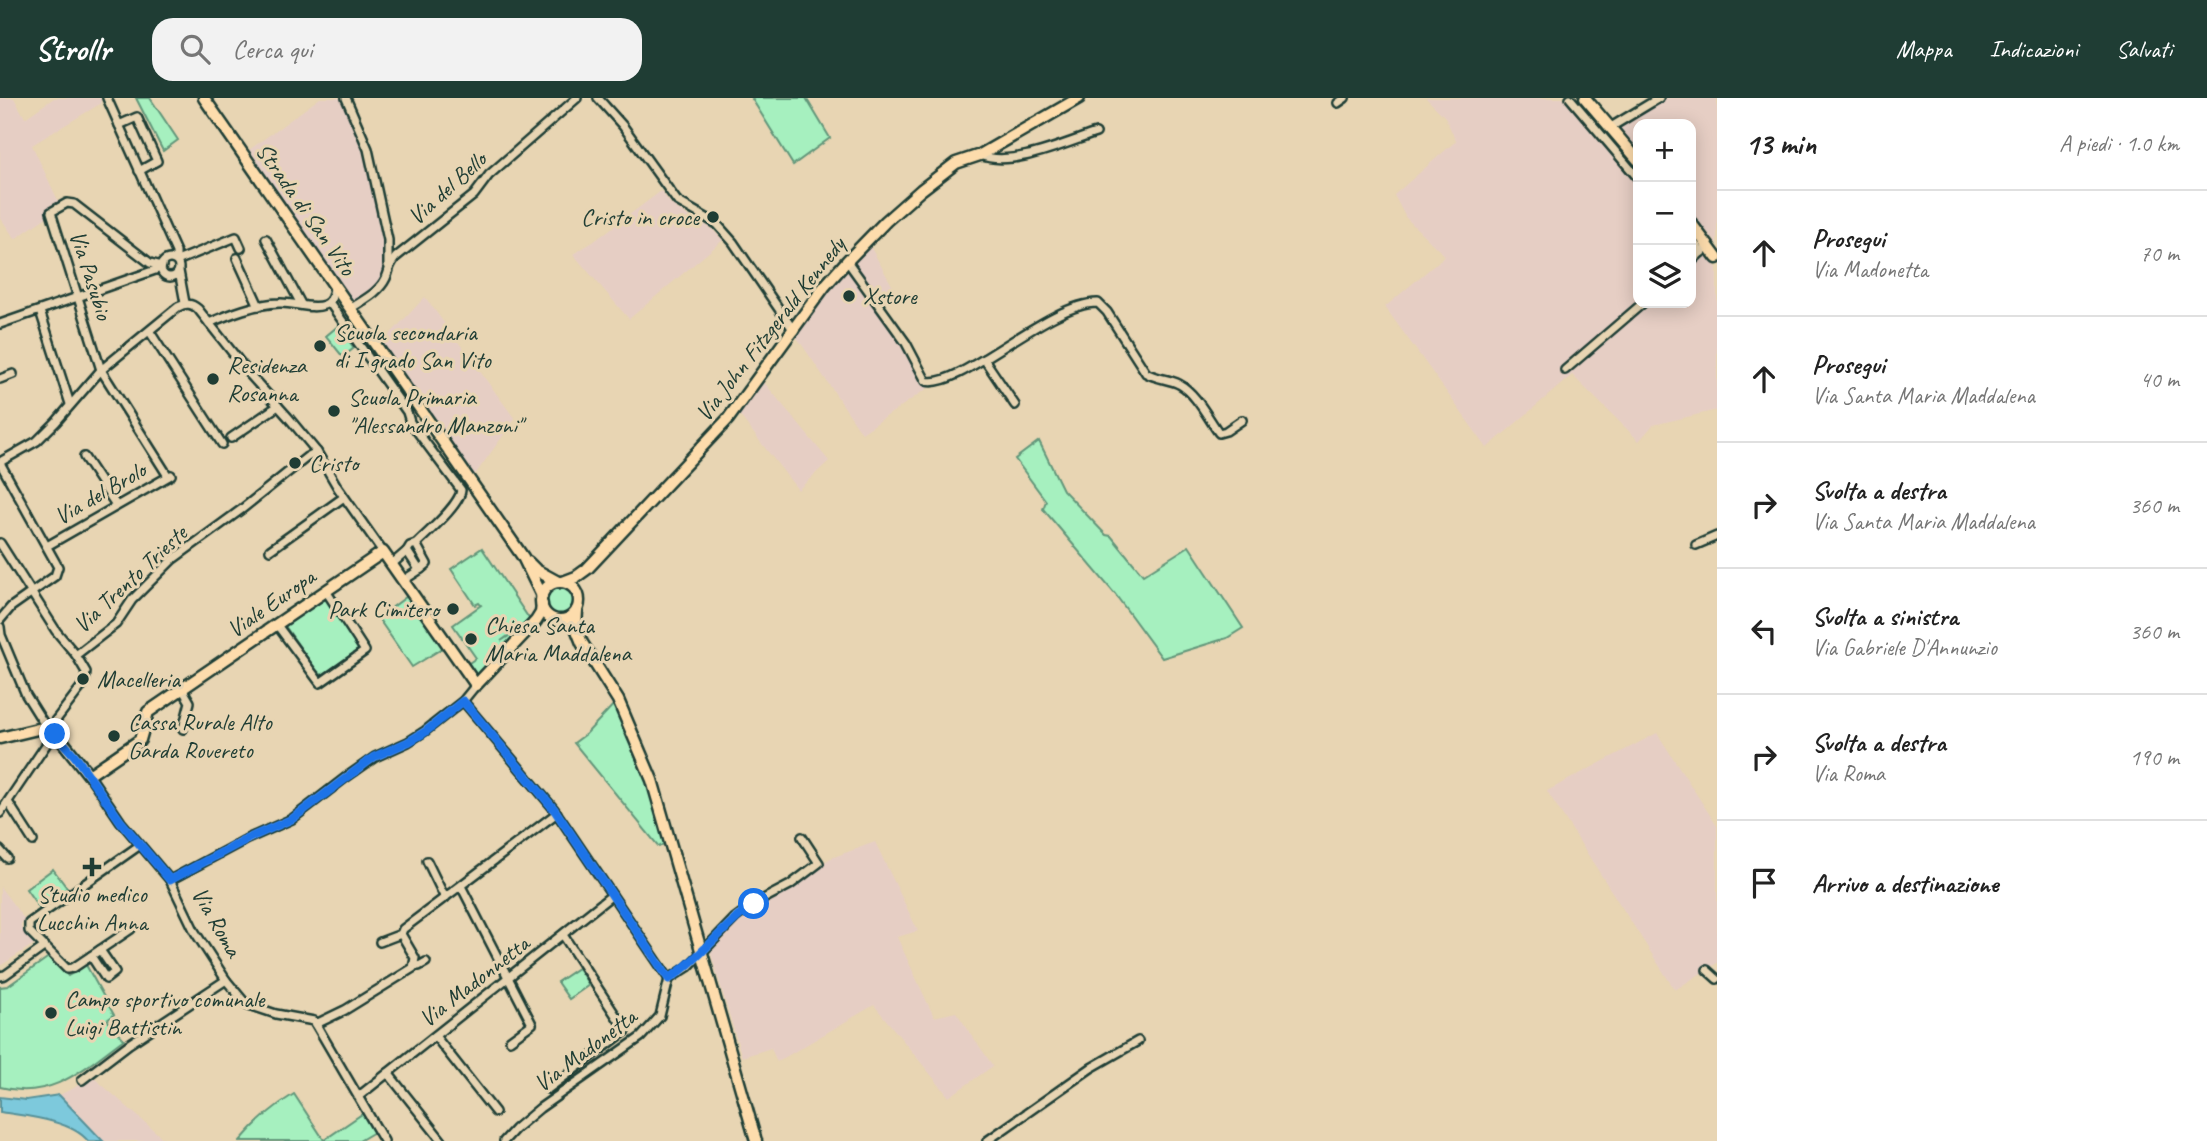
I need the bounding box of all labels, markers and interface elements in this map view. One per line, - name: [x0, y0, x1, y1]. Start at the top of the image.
- search box: [152, 18, 642, 81]
- text: Strollr: [35, 28, 110, 70]
- icon: search: [176, 30, 214, 68]
- text: Cerca qui: [232, 33, 313, 66]
- text: Mappa: [1896, 34, 1952, 64]
- text: Indicazioni: [1990, 34, 2078, 64]
- text: Salvati: [2116, 34, 2172, 64]
- map controls: [1633, 119, 1696, 308]
- button: +: [1633, 119, 1696, 182]
- text: 13 min: [1745, 125, 1816, 163]
- text: A piedi · 1.0 km: [2059, 129, 2179, 158]
- street label: Strada di San Vito: [249, 137, 364, 282]
- street label: Via del Bello: [401, 143, 494, 231]
- button: −: [1633, 182, 1696, 245]
- place label: Cristo in croce: [581, 202, 701, 232]
- marker: Cristo in croce: [705, 209, 721, 225]
- text: Prosegui: [1812, 222, 1885, 255]
- street label: Via Pasubio: [63, 227, 120, 325]
- street label: Via John Fitzgerald Kennedy: [689, 229, 853, 427]
- icon: ahead: [1745, 234, 1783, 272]
- text: 70 m: [2140, 239, 2179, 268]
- button: layers: [1633, 245, 1696, 308]
- text: Via Madonetta: [1812, 255, 1928, 284]
- place label: Xstore: [863, 281, 919, 311]
- marker: Xstore: [841, 288, 857, 304]
- place label: Scuola secondaria di I grado San Vito: [334, 317, 492, 375]
- marker: Scuola secondaria di I grado San Vito: [312, 338, 328, 354]
- text: Prosegui: [1812, 348, 1885, 381]
- place label: Residenza Rosanna: [227, 350, 308, 408]
- icon: ahead: [1745, 360, 1783, 398]
- text: 40 m: [2140, 365, 2179, 394]
- marker: Residenza Rosanna: [205, 371, 221, 387]
- text: Via Santa Maria Maddalena: [1812, 381, 2035, 410]
- place label: Scuola Primaria "Alessandro Manzoni": [348, 382, 528, 440]
- marker: Scuola Primaria "Alessandro Manzoni": [326, 403, 342, 419]
- place label: Cristo: [309, 448, 361, 478]
- street label: Via del Brolo: [49, 454, 153, 531]
- marker: Cristo: [287, 455, 303, 471]
- text: Svolta a destra: [1812, 474, 1946, 507]
- icon: right: [1745, 486, 1783, 524]
- text: 360 m: [2130, 491, 2179, 520]
- text: Via Santa Maria Maddalena: [1812, 507, 2035, 536]
- street label: Via Trento Trieste: [67, 517, 195, 639]
- street label: Viale Europa: [221, 560, 323, 644]
- place label: Park Cimitero: [328, 594, 442, 624]
- text: Svolta a sinistra: [1812, 600, 1958, 633]
- marker: Park Cimitero: [445, 601, 461, 617]
- place label: Chiesa Santa Maria Maddalena: [485, 610, 632, 668]
- icon: left: [1745, 612, 1783, 650]
- text: 360 m: [2130, 617, 2179, 646]
- marker: Chiesa Santa Maria Maddalena: [463, 631, 479, 647]
- text: Via Gabriele D'Annunzio: [1812, 633, 1997, 662]
- place label: Macelleria: [97, 664, 181, 694]
- marker: Macelleria: [75, 671, 91, 687]
- place label: Cassa Rurale Alto Garda Rovereto: [128, 707, 273, 765]
- route end: [39, 718, 70, 749]
- text: Svolta a destra: [1812, 726, 1946, 759]
- marker: Cassa Rurale Alto Garda Rovereto: [106, 728, 122, 744]
- icon: right: [1745, 738, 1783, 776]
- text: 190 m: [2130, 743, 2179, 772]
- text: Via Roma: [1812, 759, 1885, 788]
- marker: Studio medico Lucchin Anna: [82, 857, 102, 877]
- icon: arrive: [1745, 864, 1783, 902]
- text: Arrivo a destinazione: [1812, 867, 1998, 900]
- place label: Studio medico Lucchin Anna: [37, 879, 149, 937]
- street label: Via Roma: [185, 882, 250, 964]
- route start: [738, 888, 769, 919]
- street label: Via Madonnetta: [413, 927, 537, 1033]
- place label: Campo sportivo comunale Luigi Battistin: [65, 984, 267, 1042]
- street label: Via Madonetta: [528, 1000, 644, 1098]
- marker: Campo sportivo comunale Luigi Battistin: [43, 1005, 59, 1021]

